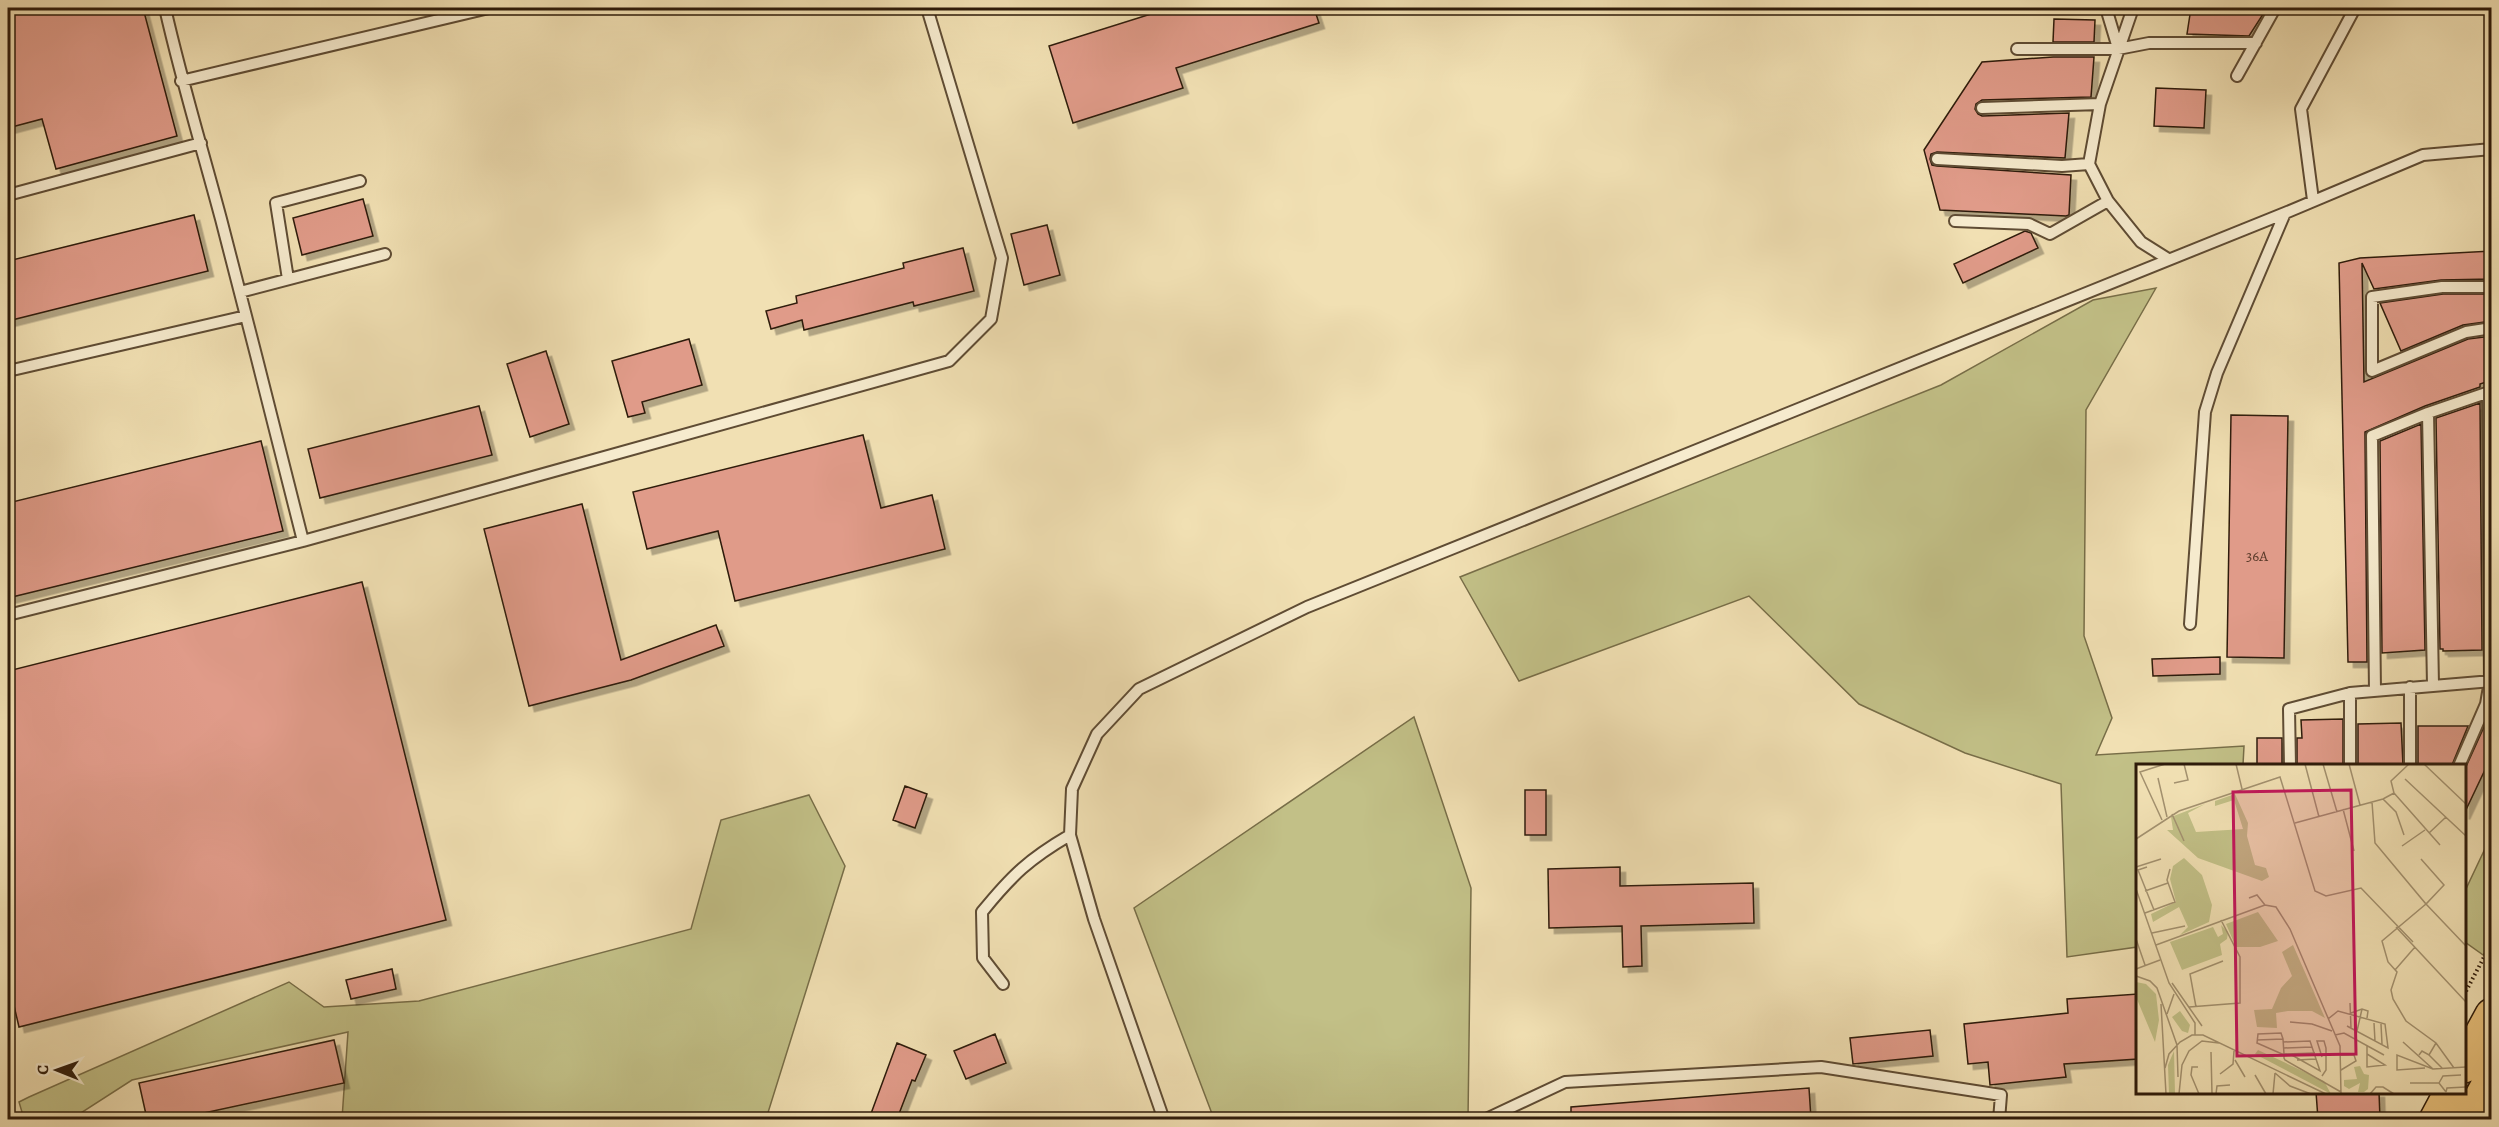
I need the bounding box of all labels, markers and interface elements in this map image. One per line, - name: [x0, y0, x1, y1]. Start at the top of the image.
- house number: 36А: [2246, 546, 2268, 566]
- inset map: [2136, 764, 2466, 1094]
- north arrow: [27, 1040, 87, 1100]
- text: С: [32, 1064, 54, 1075]

